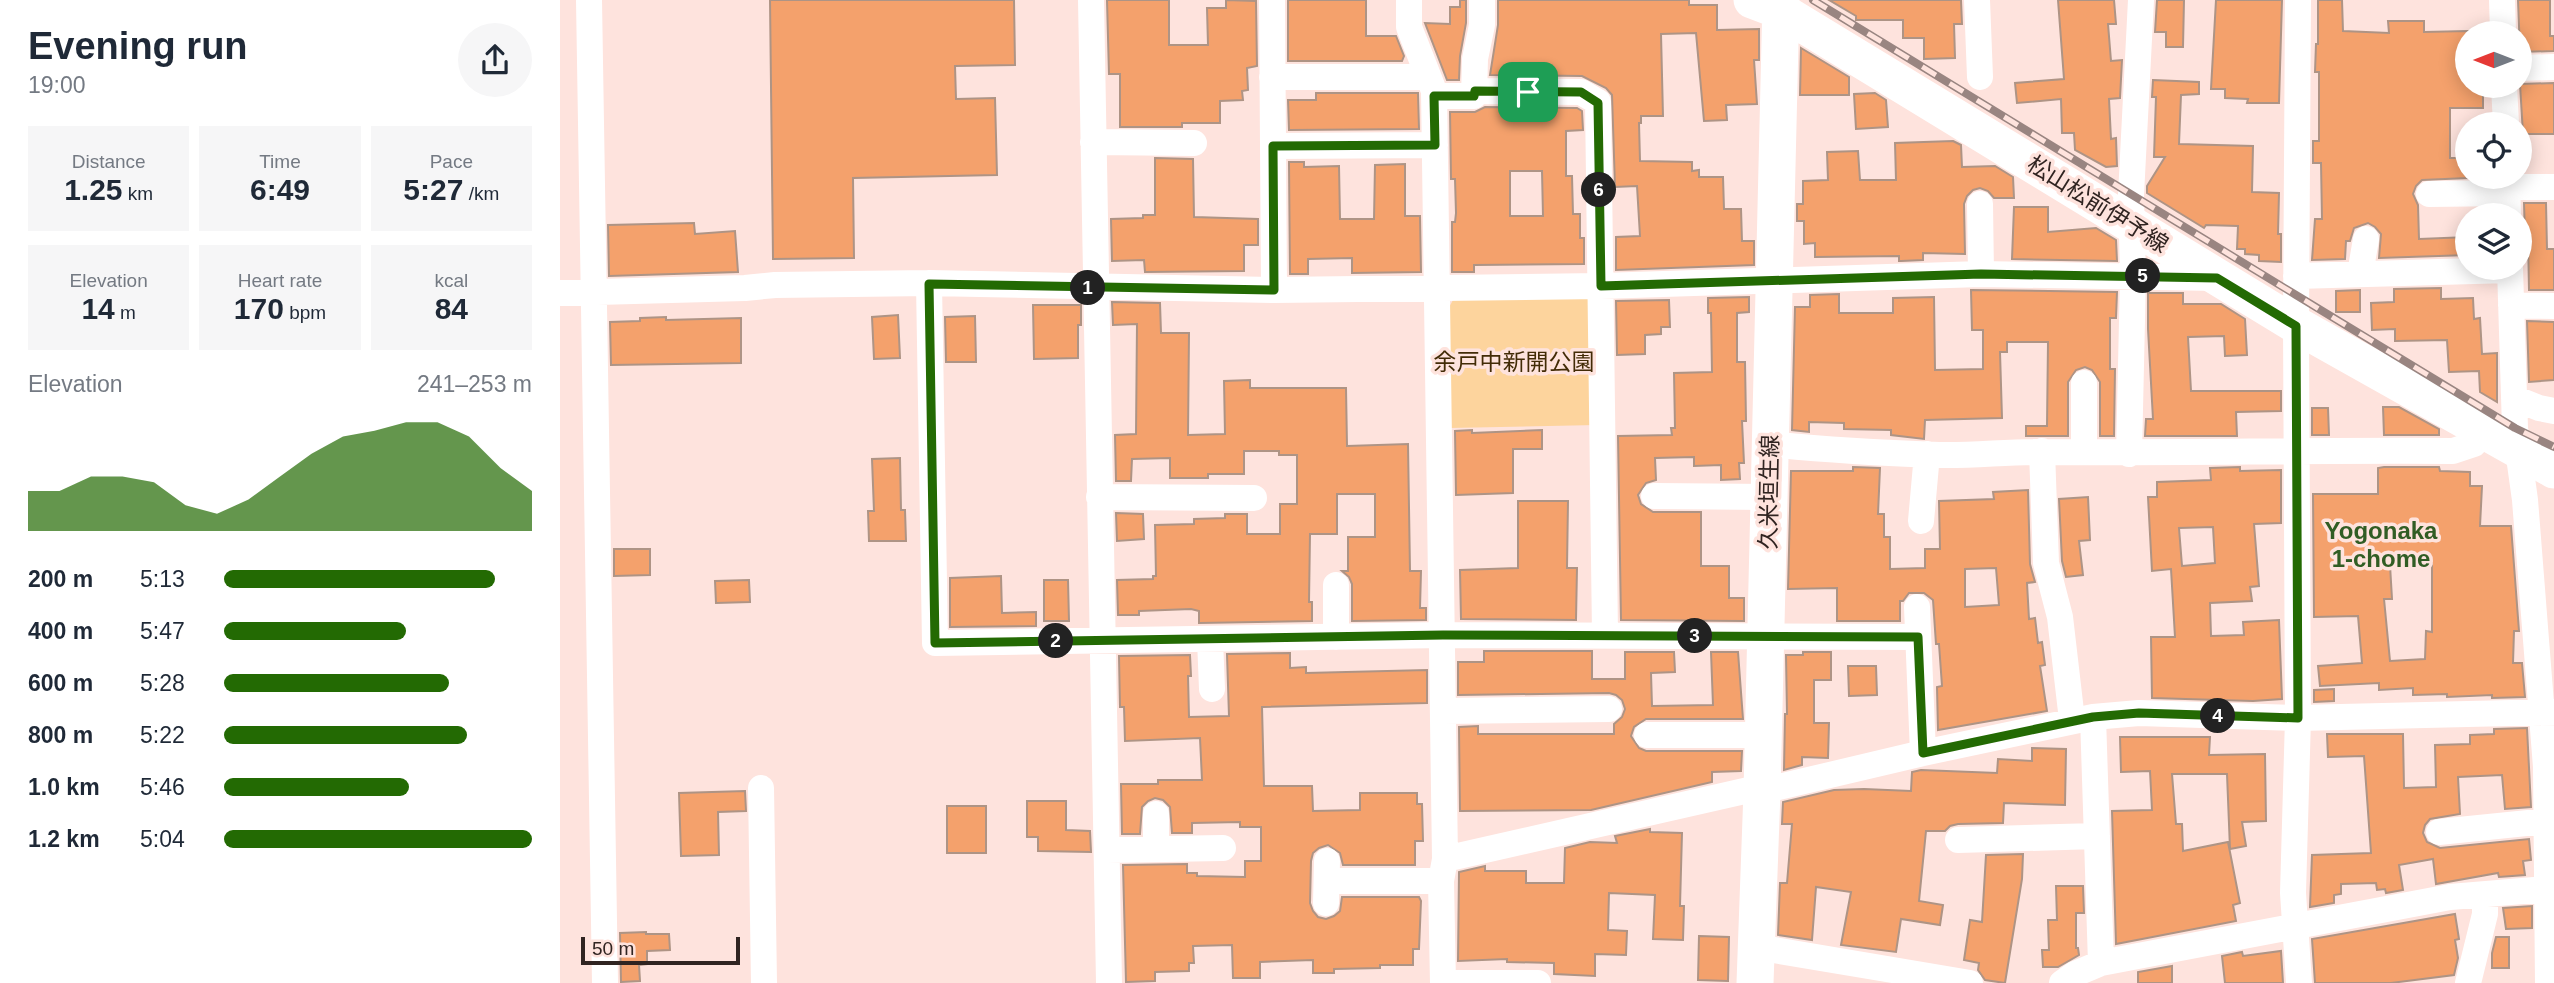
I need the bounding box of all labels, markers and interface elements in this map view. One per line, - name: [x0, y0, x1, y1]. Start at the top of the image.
- north arrow: [2455, 21, 2532, 98]
- map controls: [2455, 21, 2532, 280]
- button: share: [458, 23, 532, 97]
- text: Evening run: [28, 25, 248, 67]
- pin: [1498, 62, 1558, 122]
- text: 19:00: [28, 72, 86, 98]
- icon: arrive: [1509, 73, 1547, 111]
- button: locate: [2455, 112, 2532, 189]
- street label: 松山松前伊予線: [2023, 150, 2173, 258]
- text: Distance: [72, 151, 146, 172]
- text: Time: [259, 151, 301, 172]
- text: Pace: [430, 151, 473, 172]
- pin: 6: [1581, 172, 1616, 208]
- text: 1.25: [64, 173, 123, 206]
- text: 6:49: [250, 173, 310, 206]
- text: 5:27: [403, 173, 463, 206]
- text: 6: [1593, 179, 1604, 200]
- text: km: [123, 183, 153, 204]
- text: /km: [463, 183, 499, 204]
- button: layers: [2455, 203, 2532, 280]
- pin: 5: [2126, 258, 2160, 294]
- text: 5: [2137, 265, 2148, 286]
- text: Elevation: [70, 270, 148, 291]
- text: Heart rate: [238, 270, 322, 291]
- text: kcal: [434, 270, 468, 291]
- pin: 1: [1070, 270, 1106, 306]
- text: 1: [1082, 277, 1093, 298]
- text: 14: [81, 292, 115, 325]
- text: 170: [234, 292, 284, 325]
- text: 84: [435, 292, 468, 325]
- text: m: [115, 302, 136, 323]
- text: bpm: [284, 302, 326, 323]
- park label: 余戸中新開公園: [1434, 349, 1595, 375]
- text: Elevation: [28, 371, 123, 397]
- text: 241–253 m: [417, 371, 532, 397]
- street label: 久米垣生線: [1755, 434, 1783, 550]
- district label: Yogonaka 1-chome: [2325, 517, 2438, 572]
- text: 200 m: [28, 566, 93, 592]
- text: 5:13: [140, 566, 185, 592]
- text: 400 m: [28, 618, 93, 644]
- text: 5:47: [140, 618, 185, 644]
- pin: 3: [1678, 618, 1712, 654]
- pin: 2: [1038, 624, 1074, 658]
- text: 3: [1689, 625, 1700, 646]
- text: 2: [1050, 630, 1061, 651]
- text: 600 m: [28, 670, 93, 696]
- text: 5:28: [140, 670, 185, 696]
- pin: 4: [2200, 698, 2236, 734]
- text: 4: [2212, 705, 2223, 726]
- text: 800 m: [28, 722, 93, 748]
- text: 5:22: [140, 722, 185, 748]
- text: 1.0 km: [28, 774, 100, 800]
- text: 5:46: [140, 774, 185, 800]
- text: 1.2 km: [28, 826, 100, 852]
- text: 5:04: [140, 826, 185, 852]
- scale bar: [581, 934, 740, 966]
- text: 50 m: [592, 938, 634, 959]

